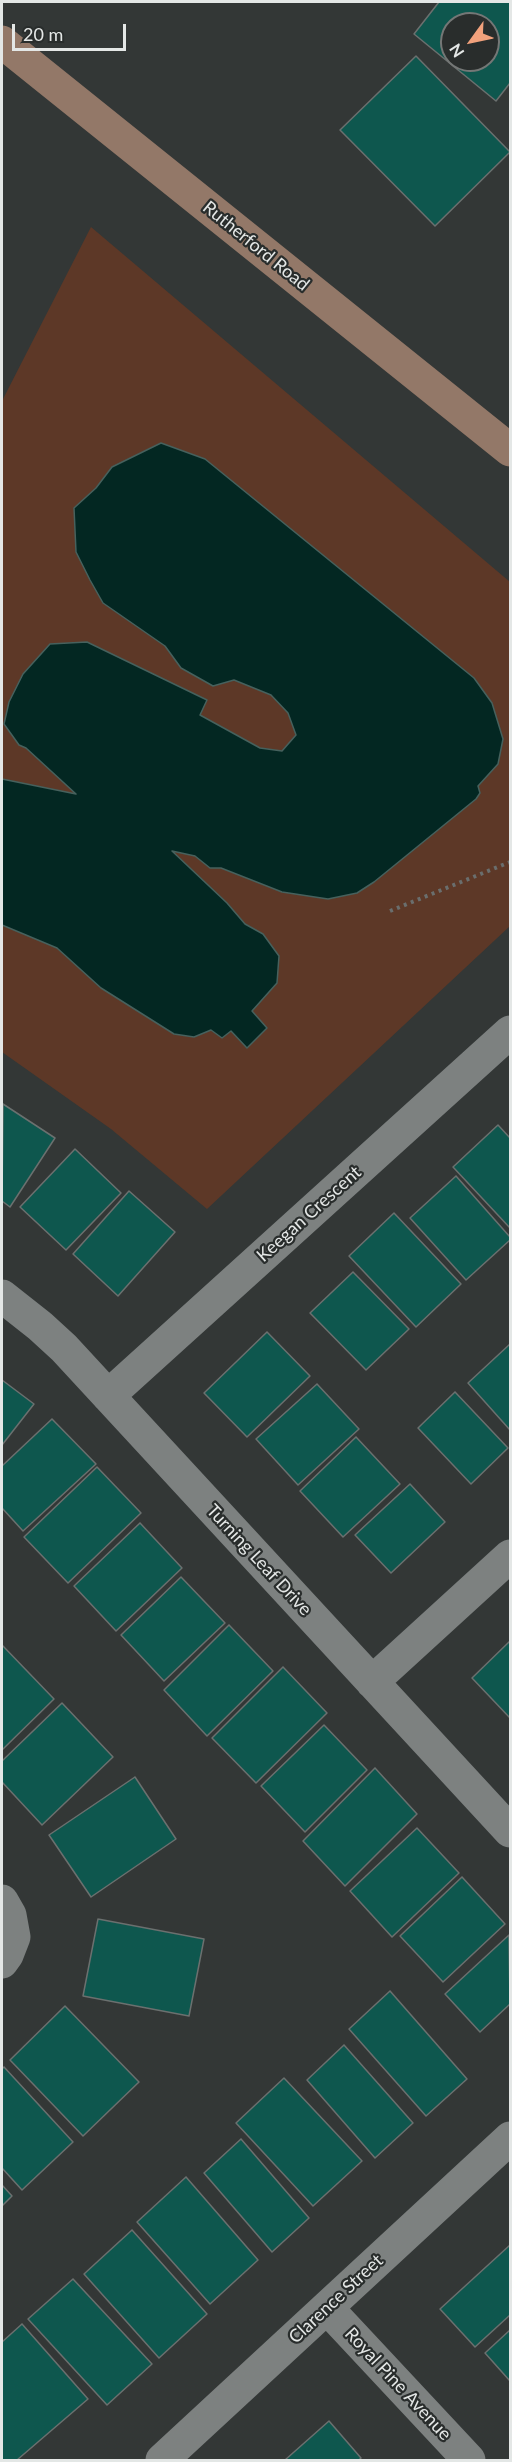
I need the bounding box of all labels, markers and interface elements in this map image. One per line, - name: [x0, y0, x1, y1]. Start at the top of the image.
- scale bar: [15, 12, 129, 50]
- north arrow: [440, 12, 500, 72]
- text: 20 m: [23, 23, 63, 45]
- text: N: [445, 41, 467, 61]
- street label: Rutherford Road: [198, 197, 314, 295]
- street label: Keegan Crescent: [252, 1161, 366, 1267]
- street label: Turning Leaf Drive: [202, 1500, 316, 1620]
- street label: Clarence Street: [284, 2250, 388, 2348]
- street label: Royal Pine Avenue: [340, 2323, 456, 2445]

